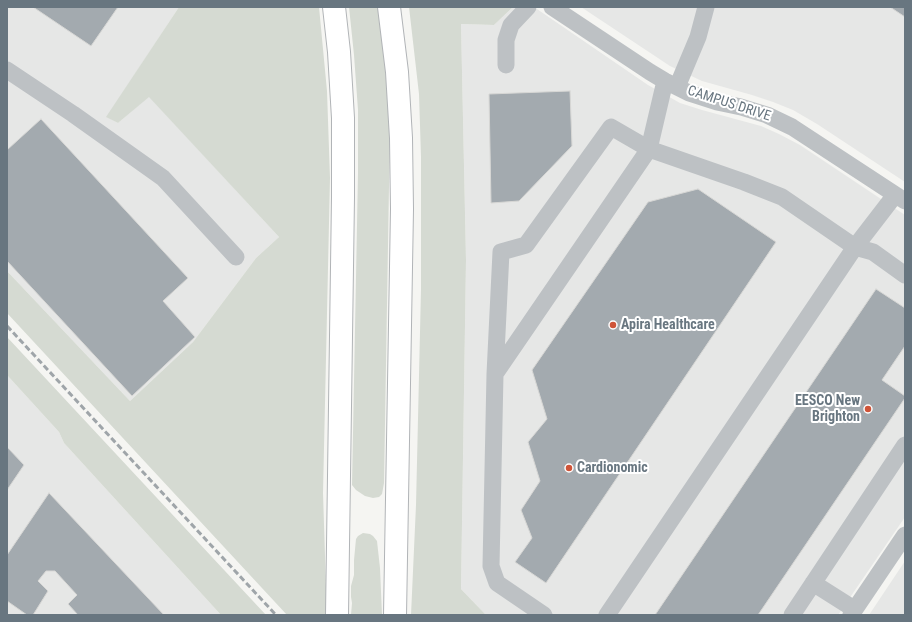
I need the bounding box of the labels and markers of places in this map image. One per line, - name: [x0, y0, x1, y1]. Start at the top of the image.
- place label: Apira Healthcare: [621, 317, 715, 333]
- marker: Apira Healthcare: [608, 320, 618, 330]
- place label: EESCO New Brighton: [795, 393, 860, 426]
- marker: EESCO New Brighton: [863, 404, 873, 414]
- place label: Cardionomic: [577, 460, 648, 476]
- marker: Cardionomic: [564, 463, 574, 473]

